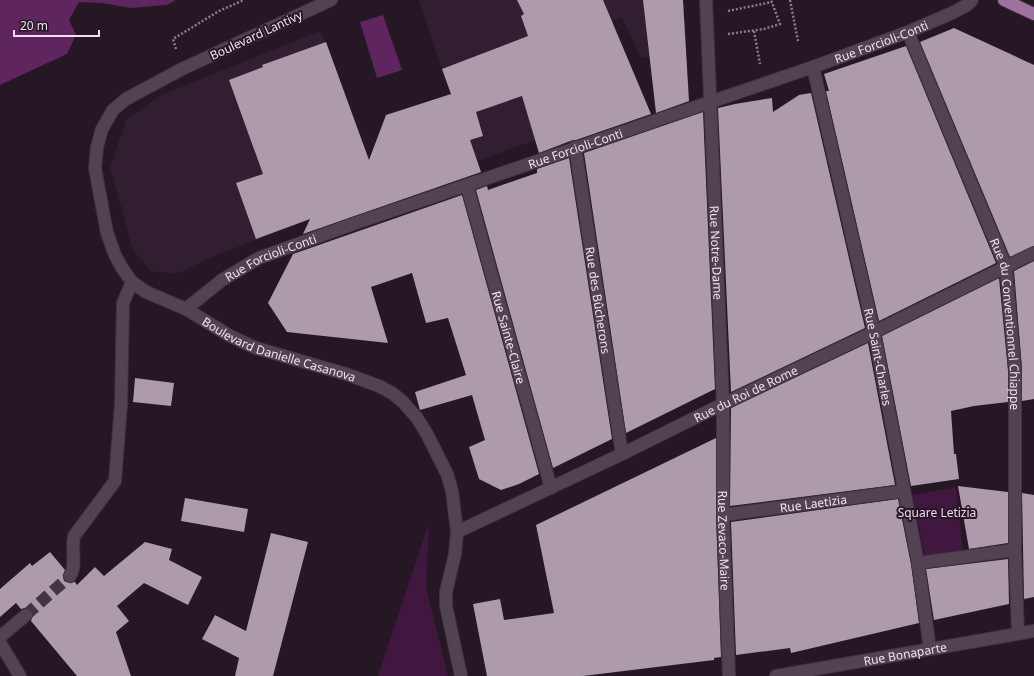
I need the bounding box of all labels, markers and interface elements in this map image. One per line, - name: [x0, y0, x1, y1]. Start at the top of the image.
- street label: Boulevard Lantivy: [207, 6, 306, 64]
- scale bar: [14, 12, 99, 38]
- street label: Rue Forcioli-Conti: [832, 16, 931, 67]
- text: 20 m: [20, 17, 48, 34]
- street label: Rue Forcioli-Conti: [526, 124, 625, 172]
- street label: Rue Notre-Dame: [706, 205, 727, 301]
- street label: Rue Forcioli-Conti: [221, 230, 319, 285]
- street label: Rue du Conventionnel Chiappe: [986, 235, 1024, 410]
- street label: Rue des Bûcherons: [582, 245, 615, 355]
- street label: Rue Sainte-Claire: [488, 289, 530, 386]
- street label: Rue Saint-Charles: [860, 306, 896, 407]
- street label: Boulevard Danielle Casanova: [199, 313, 358, 385]
- street label: Rue du Roi de Rome: [690, 361, 801, 426]
- street label: Rue Laetizia: [779, 490, 848, 516]
- street label: Rue Zevaco-Maire: [715, 491, 734, 591]
- park label: Square Letizia: [898, 504, 976, 521]
- street label: Rue Bonaparte: [862, 638, 948, 669]

